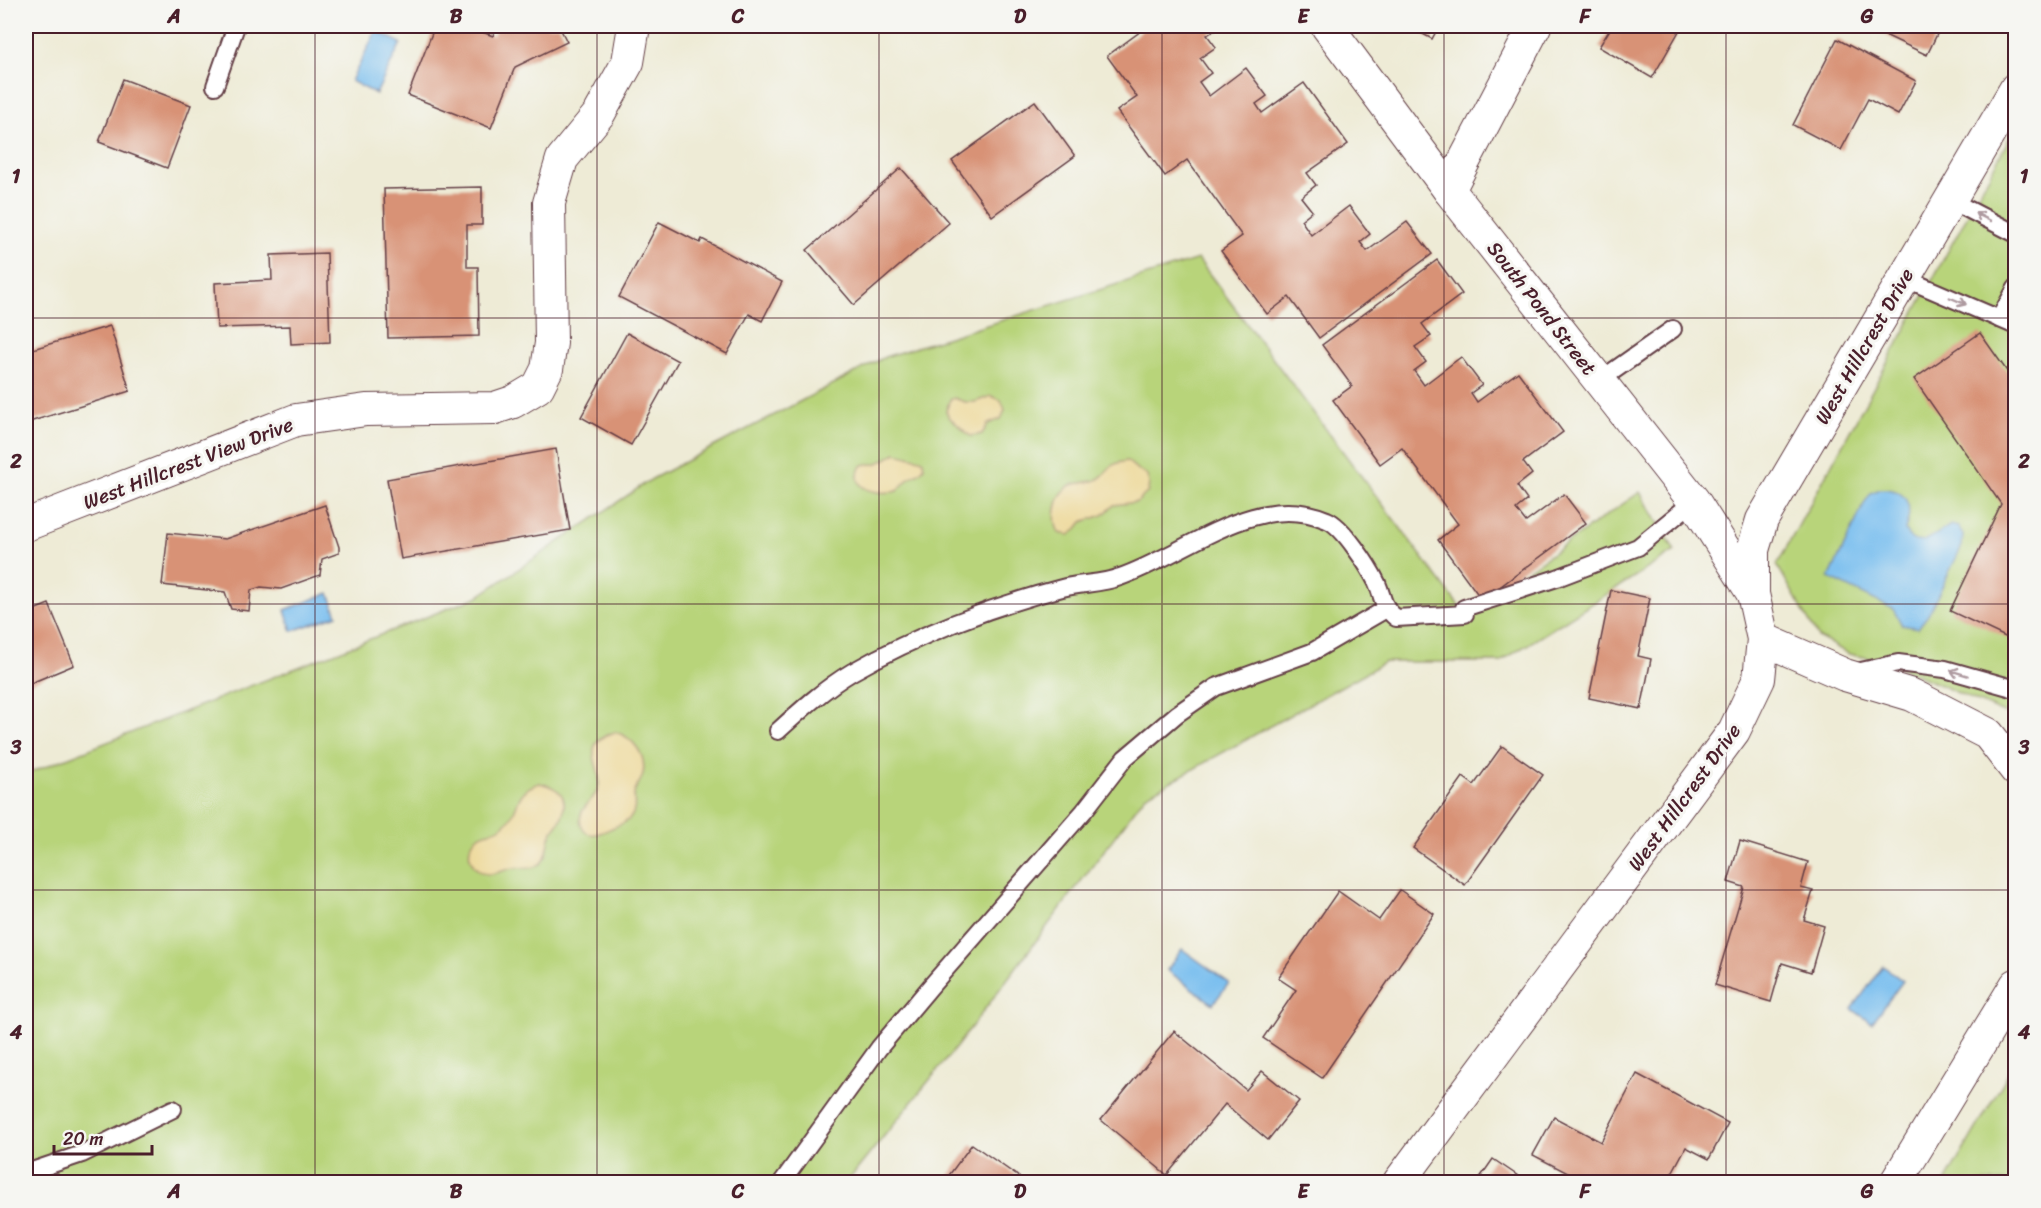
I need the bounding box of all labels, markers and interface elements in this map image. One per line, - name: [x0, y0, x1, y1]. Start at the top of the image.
- text: A: [166, 0, 181, 34]
- text: B: [450, 0, 463, 34]
- text: C: [731, 0, 745, 34]
- text: D: [1014, 0, 1027, 34]
- text: E: [1297, 0, 1310, 34]
- text: F: [1579, 0, 1592, 34]
- text: G: [1860, 0, 1874, 34]
- text: 1: [12, 159, 21, 194]
- text: 1: [2020, 159, 2029, 194]
- one-way arrow: [1974, 211, 1992, 222]
- street label: South Pond Street: [1478, 233, 1606, 384]
- street label: West Hillcrest Drive: [1805, 261, 1924, 431]
- one-way arrow: [1948, 296, 1966, 307]
- street label: West Hillcrest View Drive: [78, 407, 298, 520]
- text: 2: [9, 444, 22, 479]
- text: 2: [2017, 444, 2030, 479]
- one-way arrow: [1950, 667, 1969, 678]
- street label: West Hillcrest Drive: [1618, 716, 1750, 879]
- text: 3: [10, 730, 22, 765]
- text: 3: [2018, 730, 2030, 765]
- text: 4: [9, 1015, 23, 1050]
- text: 4: [2017, 1015, 2031, 1050]
- scale bar: [54, 1118, 152, 1156]
- text: 20 m: [63, 1123, 103, 1155]
- text: A: [166, 1174, 181, 1208]
- text: B: [450, 1174, 463, 1208]
- text: C: [731, 1174, 745, 1208]
- text: D: [1014, 1174, 1027, 1208]
- text: E: [1297, 1174, 1310, 1208]
- text: F: [1579, 1174, 1592, 1208]
- text: G: [1860, 1174, 1874, 1208]

